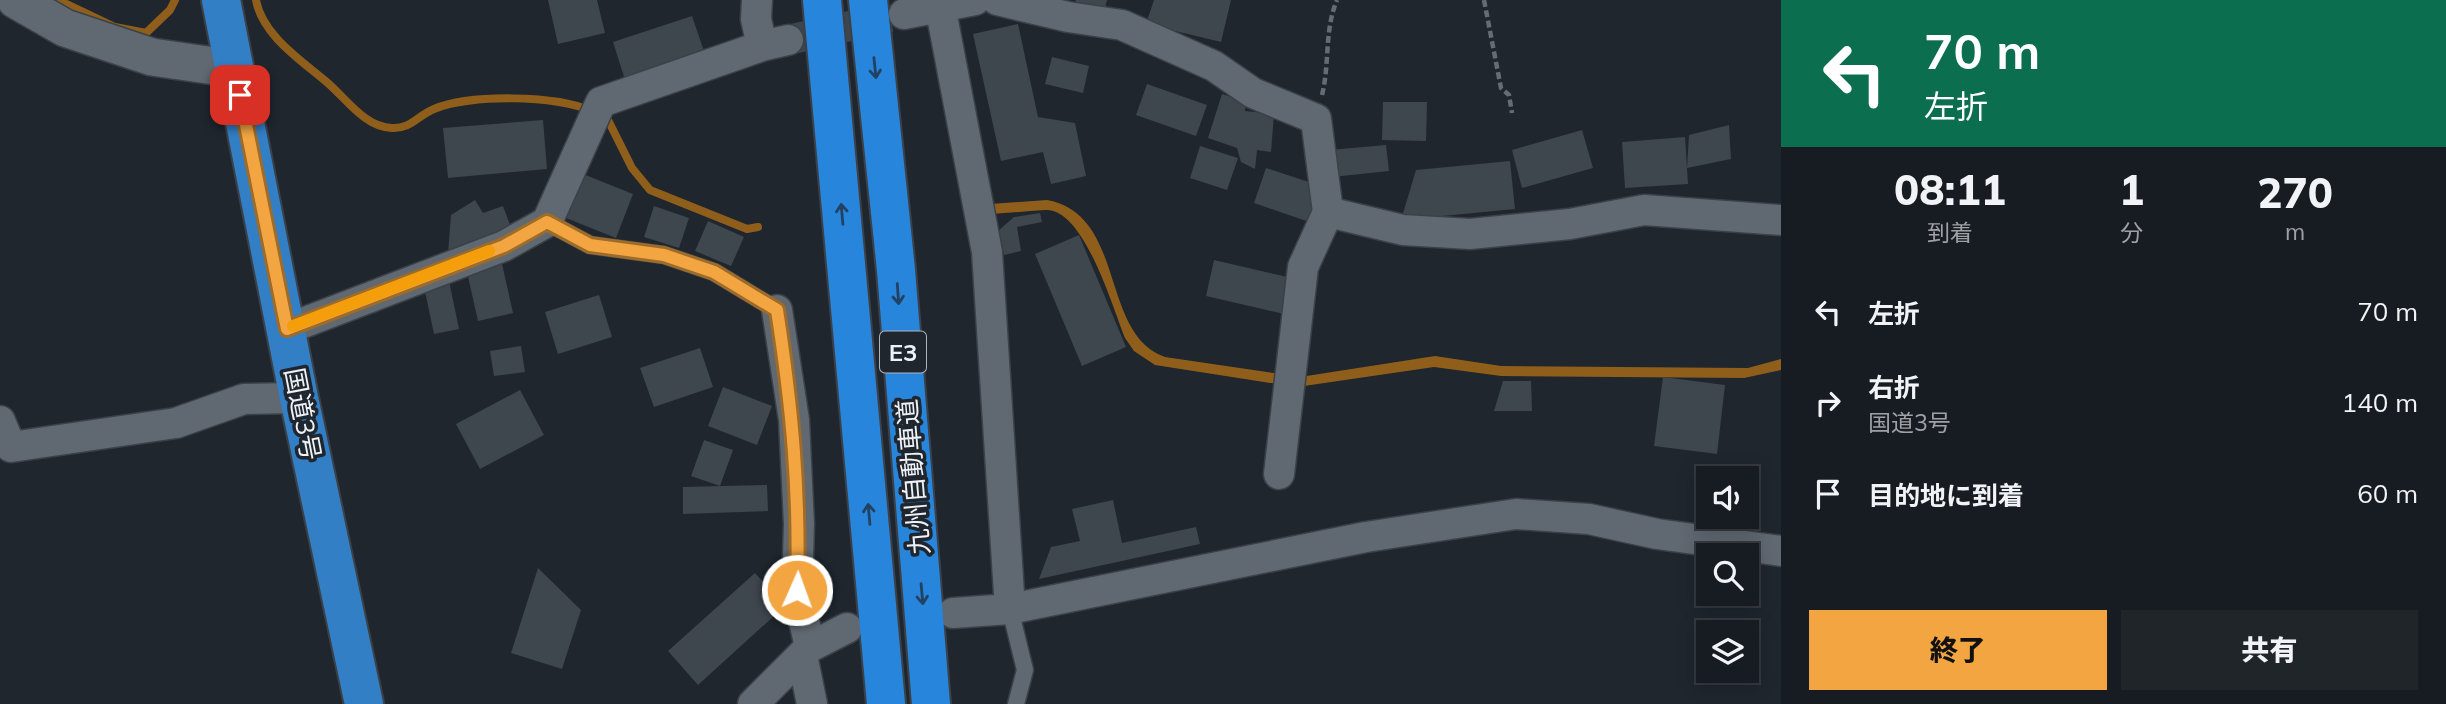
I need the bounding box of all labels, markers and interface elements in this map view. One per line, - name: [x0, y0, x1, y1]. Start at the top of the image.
- text: 70 m: [1924, 20, 2040, 81]
- icon: left: [1809, 28, 1900, 119]
- one-way arrow: [869, 56, 882, 79]
- pin: [210, 65, 270, 125]
- icon: arrive: [221, 76, 259, 114]
- text: 左折: [1924, 86, 1988, 126]
- text: 08:11: [1894, 163, 2006, 216]
- text: 1: [2119, 163, 2144, 216]
- text: 270: [2257, 166, 2333, 219]
- one-way arrow: [835, 203, 848, 226]
- text: m: [2285, 217, 2305, 246]
- text: 到着: [1927, 218, 1973, 247]
- text: 分: [2120, 218, 2143, 247]
- one-way arrow: [892, 282, 905, 305]
- icon: left: [1809, 293, 1847, 331]
- text: 70 m: [2357, 295, 2418, 328]
- text: 左折: [1868, 297, 1920, 330]
- road number: E3: [880, 332, 926, 372]
- street label: 国道3号: [278, 365, 328, 463]
- text: 右折: [1868, 371, 1920, 404]
- icon: right: [1809, 384, 1847, 422]
- text: 140 m: [2342, 386, 2418, 419]
- street label: 九州自動車道: [890, 398, 936, 556]
- text: 国道3号: [1868, 408, 1951, 437]
- map controls: [1696, 466, 1759, 683]
- button: sound: [1696, 466, 1759, 529]
- icon: arrive: [1809, 475, 1847, 513]
- text: 60 m: [2357, 477, 2418, 510]
- text: 目的地に到着: [1868, 479, 2024, 512]
- one-way arrow: [862, 503, 875, 526]
- button: search: [1696, 543, 1759, 606]
- position arrow: [760, 553, 834, 627]
- one-way arrow: [916, 582, 929, 605]
- button: 終了: [1809, 610, 2107, 690]
- button: 共有: [2121, 610, 2418, 690]
- button: layers: [1696, 620, 1759, 683]

